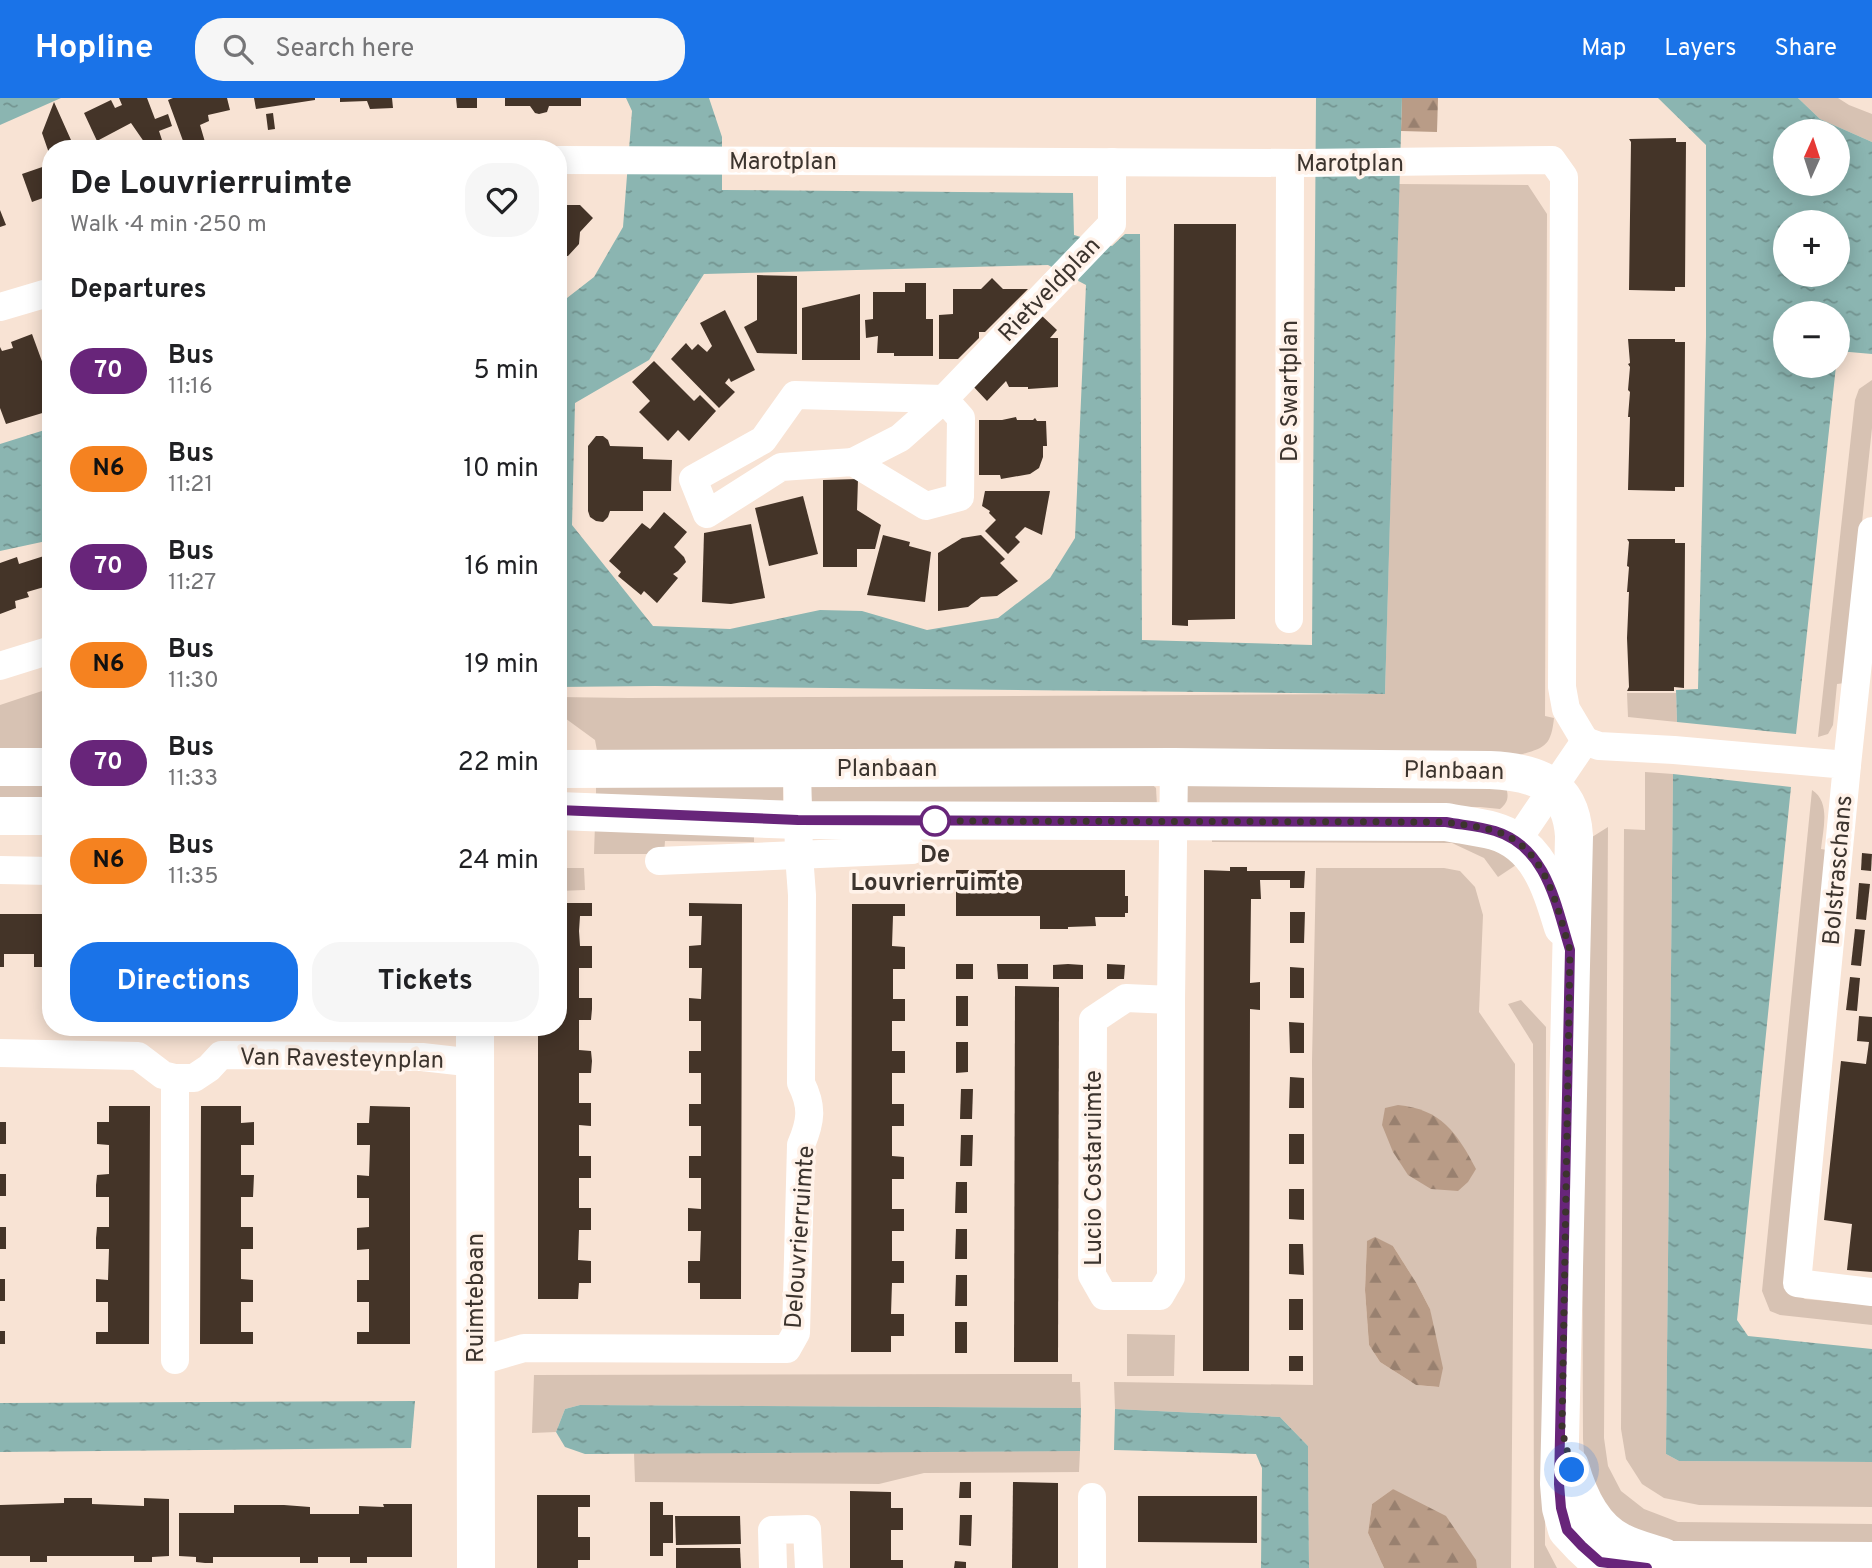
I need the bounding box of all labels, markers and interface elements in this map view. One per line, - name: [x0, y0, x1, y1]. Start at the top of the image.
- search box: [195, 18, 685, 81]
- text: Hopline: [35, 28, 153, 70]
- icon: search: [219, 30, 257, 68]
- text: Search here: [275, 33, 414, 66]
- text: Map: [1581, 34, 1626, 64]
- text: Layers: [1664, 34, 1736, 64]
- text: Share: [1774, 34, 1837, 64]
- north arrow: [1773, 119, 1850, 196]
- map controls: [1773, 119, 1850, 378]
- street label: Marotplan: [729, 148, 837, 178]
- street label: Marotplan: [1296, 150, 1404, 180]
- button: heart: [465, 163, 539, 237]
- text: De Louvrierruimte: [70, 164, 352, 206]
- button: +: [1773, 210, 1850, 287]
- text: Walk · 4 min · 250 m: [70, 211, 267, 240]
- street label: Rietveldplan: [993, 232, 1108, 349]
- text: Departures: [70, 274, 207, 307]
- button: −: [1773, 301, 1850, 378]
- street label: De Swartplan: [1276, 320, 1306, 462]
- text: Bus: [168, 340, 214, 373]
- text: 5 min: [473, 355, 539, 388]
- text: 70: [94, 356, 123, 386]
- text: 11:16: [168, 373, 213, 402]
- text: Bus: [168, 438, 214, 471]
- text: 10 min: [463, 453, 539, 486]
- text: N6: [93, 454, 124, 484]
- text: 11:21: [168, 471, 213, 500]
- text: Bus: [168, 536, 214, 569]
- text: 16 min: [464, 551, 539, 584]
- text: 70: [94, 552, 123, 582]
- text: 11:27: [168, 569, 216, 598]
- text: Bus: [168, 634, 214, 667]
- text: 19 min: [464, 649, 539, 682]
- text: N6: [93, 650, 124, 680]
- text: 11:30: [168, 667, 219, 696]
- text: Bus: [168, 732, 214, 765]
- text: 22 min: [458, 747, 539, 780]
- text: 70: [94, 748, 123, 778]
- street label: Planbaan: [837, 755, 937, 785]
- street label: Planbaan: [1403, 756, 1505, 788]
- text: 11:33: [168, 765, 218, 794]
- street label: Bolstraschans: [1817, 794, 1860, 946]
- marker: De Louvrierruimte: [920, 806, 950, 836]
- text: Bus: [168, 830, 214, 863]
- place label: De Louvrierruimte: [850, 841, 1020, 899]
- text: 24 min: [458, 845, 539, 878]
- text: N6: [93, 846, 124, 876]
- text: 11:35: [168, 863, 218, 892]
- button: Directions: [70, 942, 298, 1022]
- button: Tickets: [312, 942, 539, 1022]
- street label: Van Ravesteynplan: [239, 1043, 444, 1077]
- street label: Lucio Costaruimte: [1080, 1070, 1110, 1266]
- street label: Delouvrierruimte: [780, 1145, 822, 1330]
- street label: Ruimtebaan: [462, 1233, 492, 1363]
- your location: [1554, 1452, 1589, 1487]

